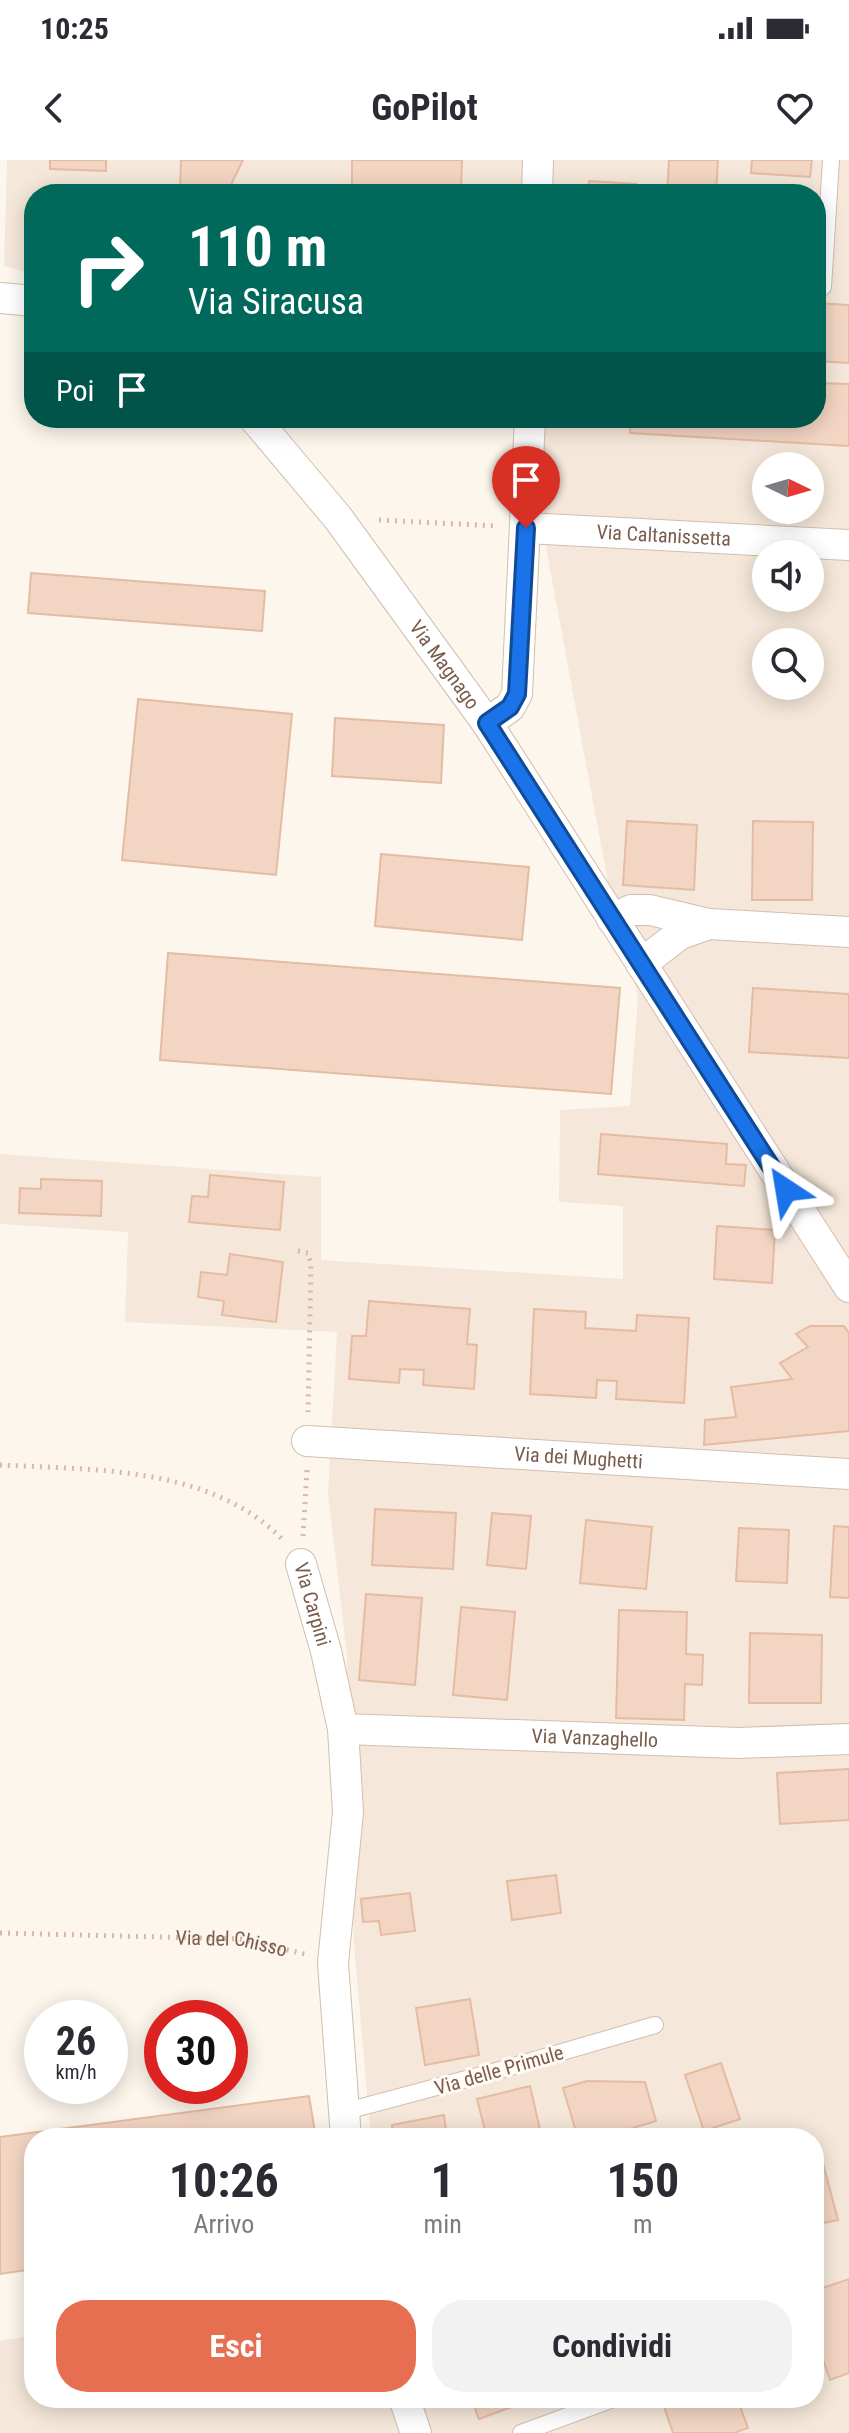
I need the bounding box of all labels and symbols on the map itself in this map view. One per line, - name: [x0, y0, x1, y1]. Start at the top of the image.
- pin: [492, 446, 560, 528]
- north arrow: [752, 452, 824, 524]
- street label: Via Caltanissetta: [596, 520, 732, 551]
- street label: Via Magnago: [404, 616, 485, 714]
- position arrow: [744, 1148, 828, 1232]
- street label: Via dei Mughetti: [514, 1442, 643, 1473]
- street label: Via Carpini: [289, 1560, 336, 1649]
- street label: Via Vanzaghello: [531, 1724, 659, 1752]
- street label: Via del Chisso: [175, 1925, 290, 1962]
- speed limit sign: 30: [144, 2000, 248, 2104]
- street label: Via delle Primule: [432, 2040, 566, 2100]

